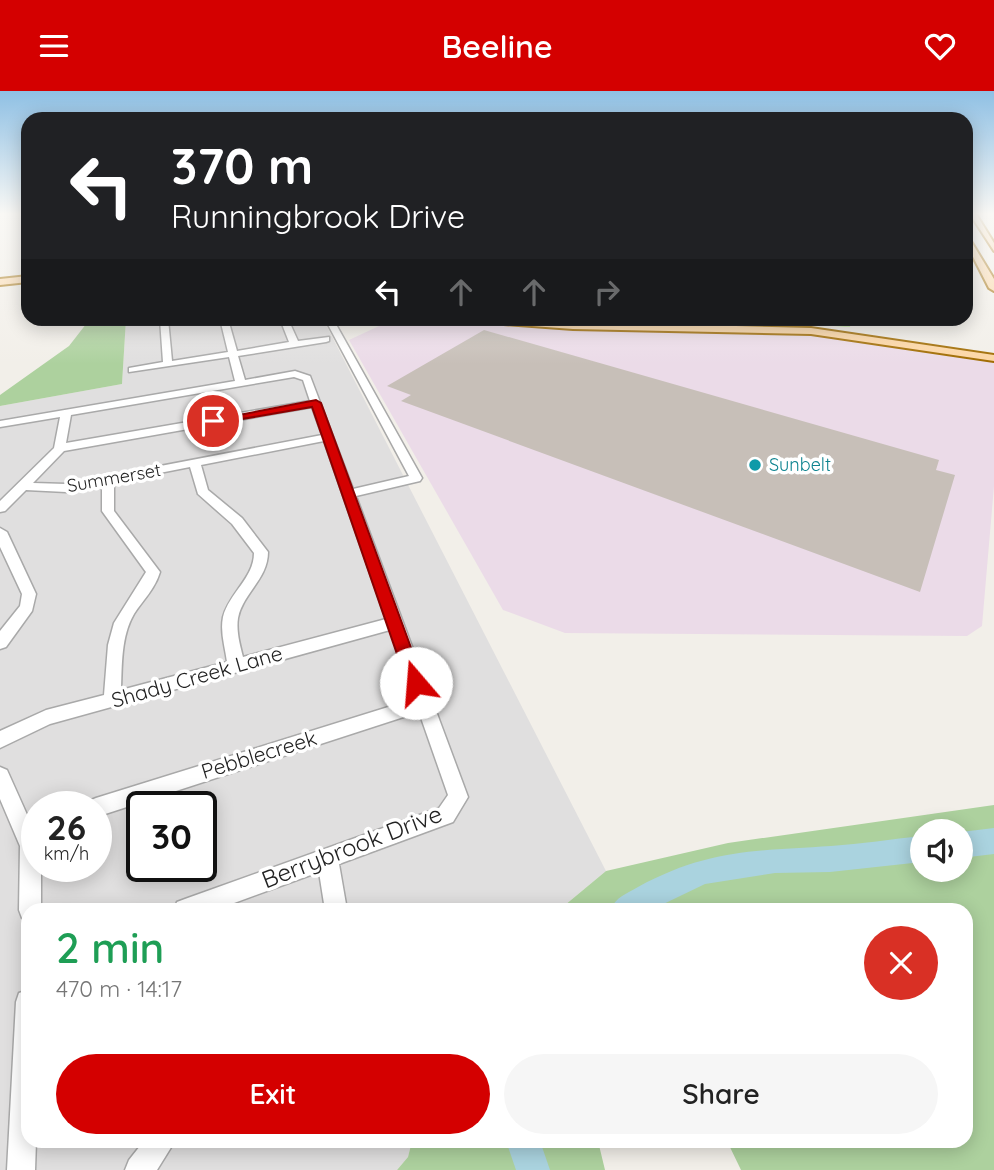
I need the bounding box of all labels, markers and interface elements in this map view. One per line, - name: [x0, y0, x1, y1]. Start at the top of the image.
- text: Beeline: [441, 26, 553, 66]
- icon: menu: [35, 27, 73, 65]
- icon: heart: [921, 27, 959, 65]
- text: 370 m: [171, 135, 313, 196]
- icon: left: [56, 140, 147, 231]
- text: Runningbrook Drive: [171, 196, 465, 236]
- icon: left: [369, 273, 407, 311]
- icon: ahead: [442, 273, 480, 311]
- icon: ahead: [515, 273, 553, 311]
- icon: right: [588, 273, 626, 311]
- pin: [183, 391, 243, 451]
- icon: arrive: [194, 402, 232, 440]
- place label: Sunbelt: [769, 453, 831, 476]
- marker: Sunbelt: [747, 457, 763, 473]
- street label: Summerset: [65, 458, 163, 497]
- street label: Shady Creek Lane: [108, 639, 285, 713]
- position arrow: [379, 646, 453, 720]
- street label: Pebblecreek: [198, 724, 320, 784]
- speed limit sign: 30: [126, 791, 217, 882]
- street label: Berrybrook Drive: [257, 798, 446, 894]
- text: 26: [47, 805, 86, 849]
- map controls: [910, 819, 973, 882]
- button: sound: [910, 819, 973, 882]
- text: km/h: [44, 842, 89, 865]
- text: 2 min: [56, 921, 164, 974]
- button: close: [864, 926, 938, 1000]
- text: 470 m · 14:17: [56, 974, 182, 1003]
- button: Exit: [56, 1054, 490, 1134]
- button: Share: [504, 1054, 938, 1134]

